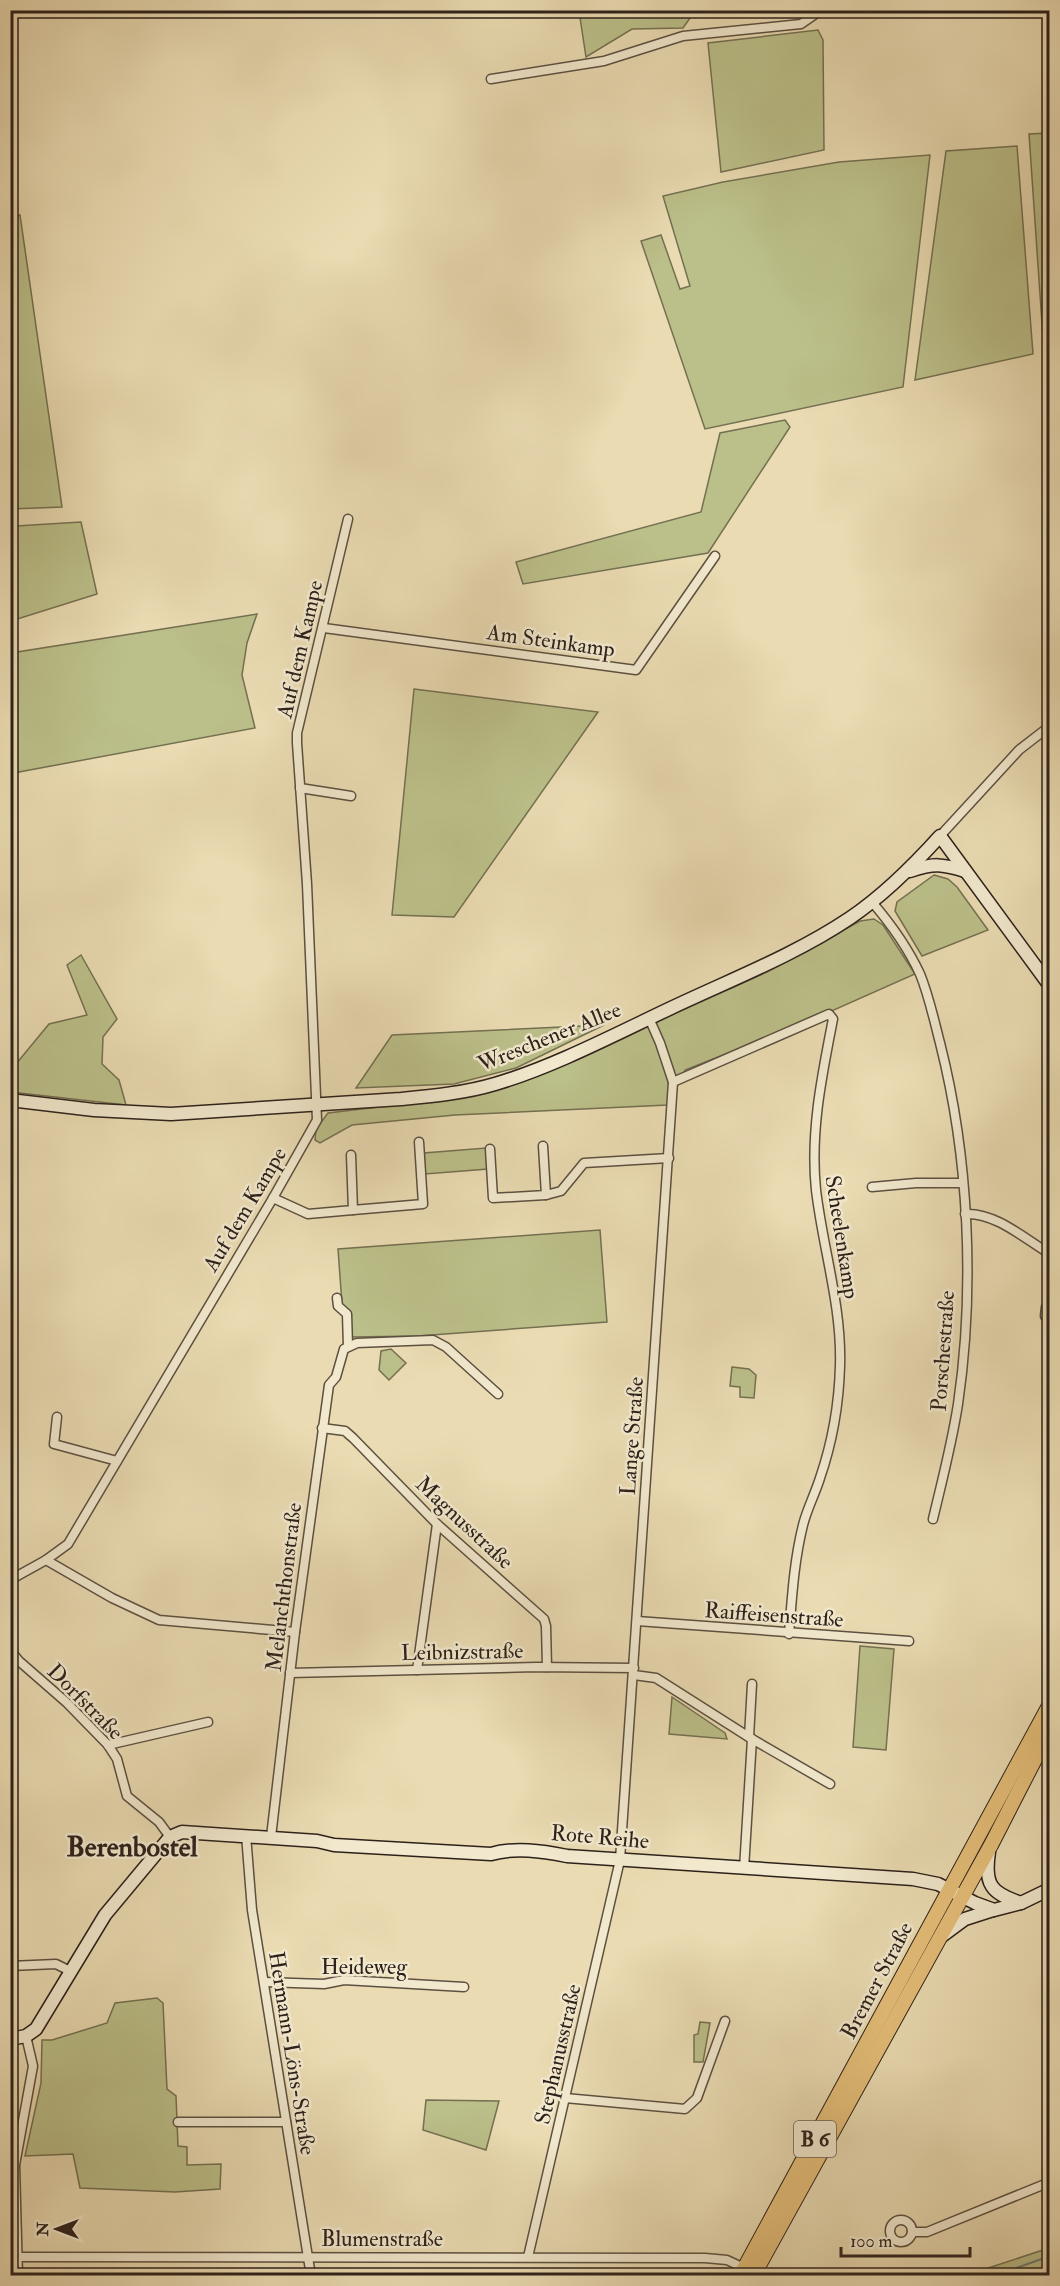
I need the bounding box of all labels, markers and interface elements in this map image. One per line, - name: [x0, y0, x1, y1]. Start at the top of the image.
- street label: Auf dem Kampe: [270, 578, 330, 722]
- street label: Am Steinkamp: [484, 618, 617, 665]
- street label: Wreschener Allee: [473, 995, 625, 1079]
- street label: Auf dem Kampe: [196, 1142, 294, 1278]
- street label: Scheelenkamp: [817, 1173, 866, 1301]
- street label: Porschestraße: [925, 1290, 961, 1412]
- street label: Lange Straße: [614, 1376, 650, 1496]
- street label: Magnusstraße: [409, 1470, 519, 1575]
- street label: Melanchthonstraße: [260, 1501, 308, 1673]
- street label: Raiffeisenstraße: [703, 1596, 844, 1634]
- street label: Leibnizstraße: [401, 1637, 524, 1667]
- street label: Dorfstraße: [41, 1658, 129, 1746]
- street label: Rote Reihe: [550, 1819, 650, 1855]
- district label: Berenbostel: [66, 1830, 198, 1865]
- street label: Bremer Straße: [834, 1917, 919, 2044]
- street label: Hermann-Löns-Straße: [262, 1949, 322, 2157]
- street label: Heideweg: [321, 1953, 408, 1981]
- street label: Stephanusstraße: [528, 1981, 589, 2127]
- road number: B 6: [794, 2121, 836, 2157]
- north arrow: [27, 2199, 87, 2259]
- scale bar: [841, 2220, 970, 2258]
- text: N: [33, 2221, 53, 2237]
- street label: Blumenstraße: [321, 2225, 443, 2253]
- text: 100 m: [850, 2230, 893, 2253]

